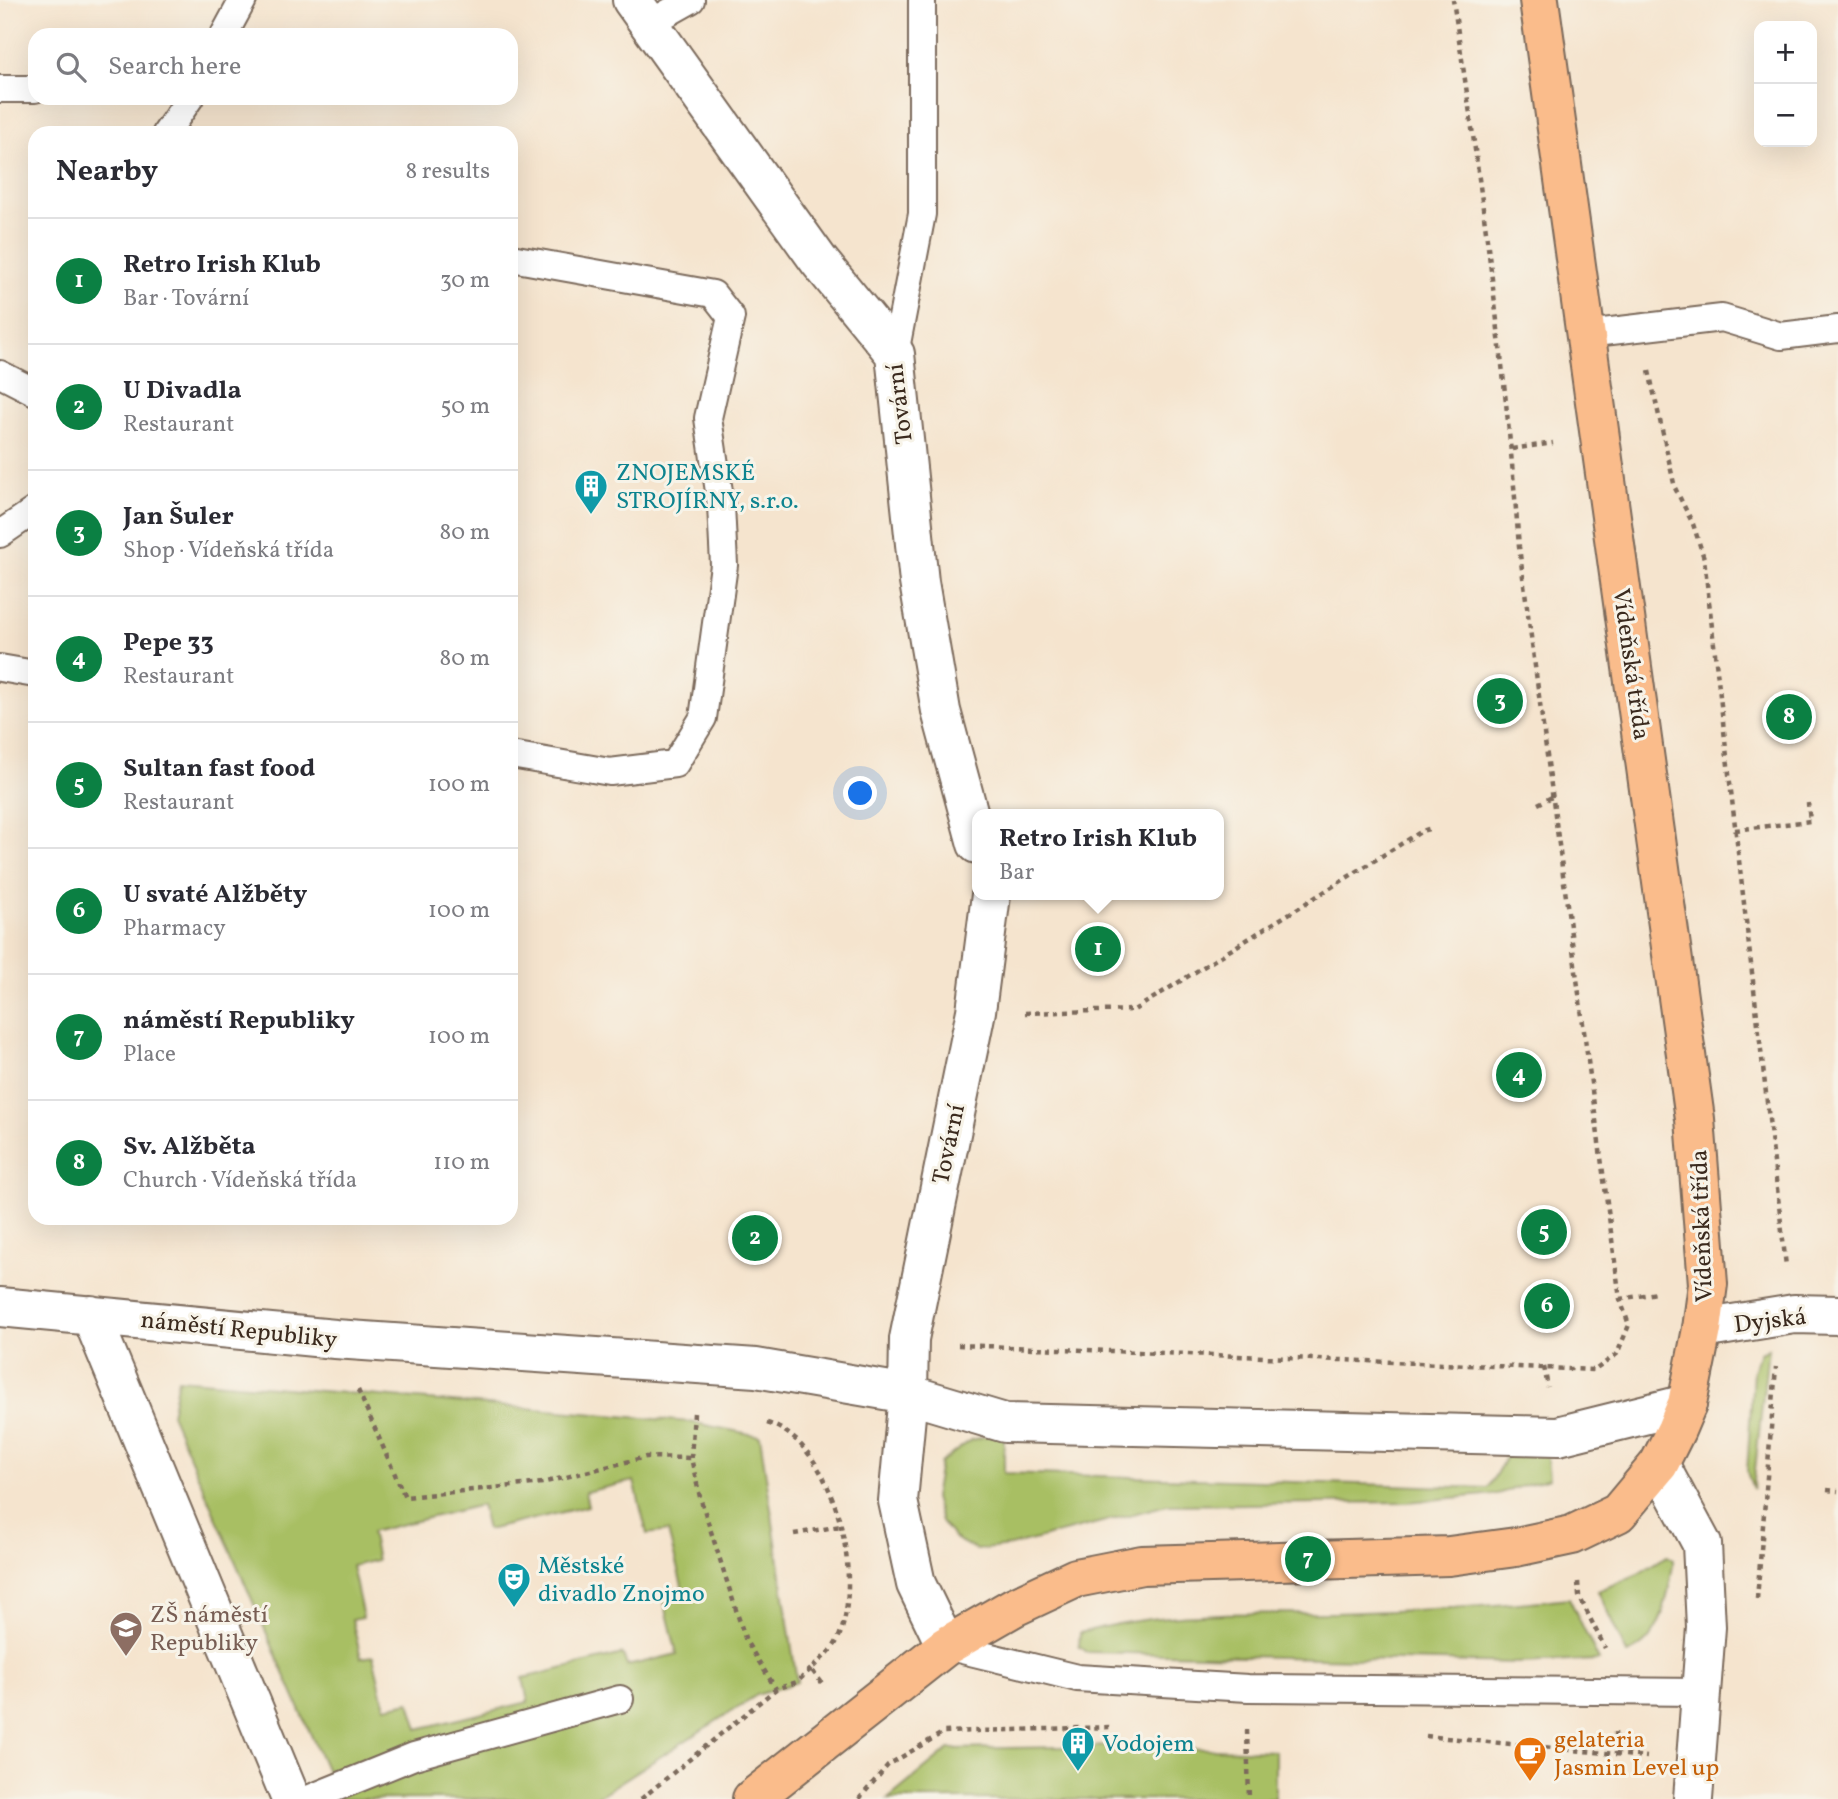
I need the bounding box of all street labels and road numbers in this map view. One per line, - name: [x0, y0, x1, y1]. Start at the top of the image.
- street label: Tovární: [879, 361, 923, 446]
- street label: Vídeňská třída: [1603, 586, 1657, 742]
- street label: Tovární: [925, 1101, 975, 1188]
- street label: Vídeňská třída: [1683, 1149, 1723, 1303]
- street label: Dyjská: [1732, 1301, 1808, 1343]
- street label: náměstí Republiky: [139, 1304, 339, 1358]

